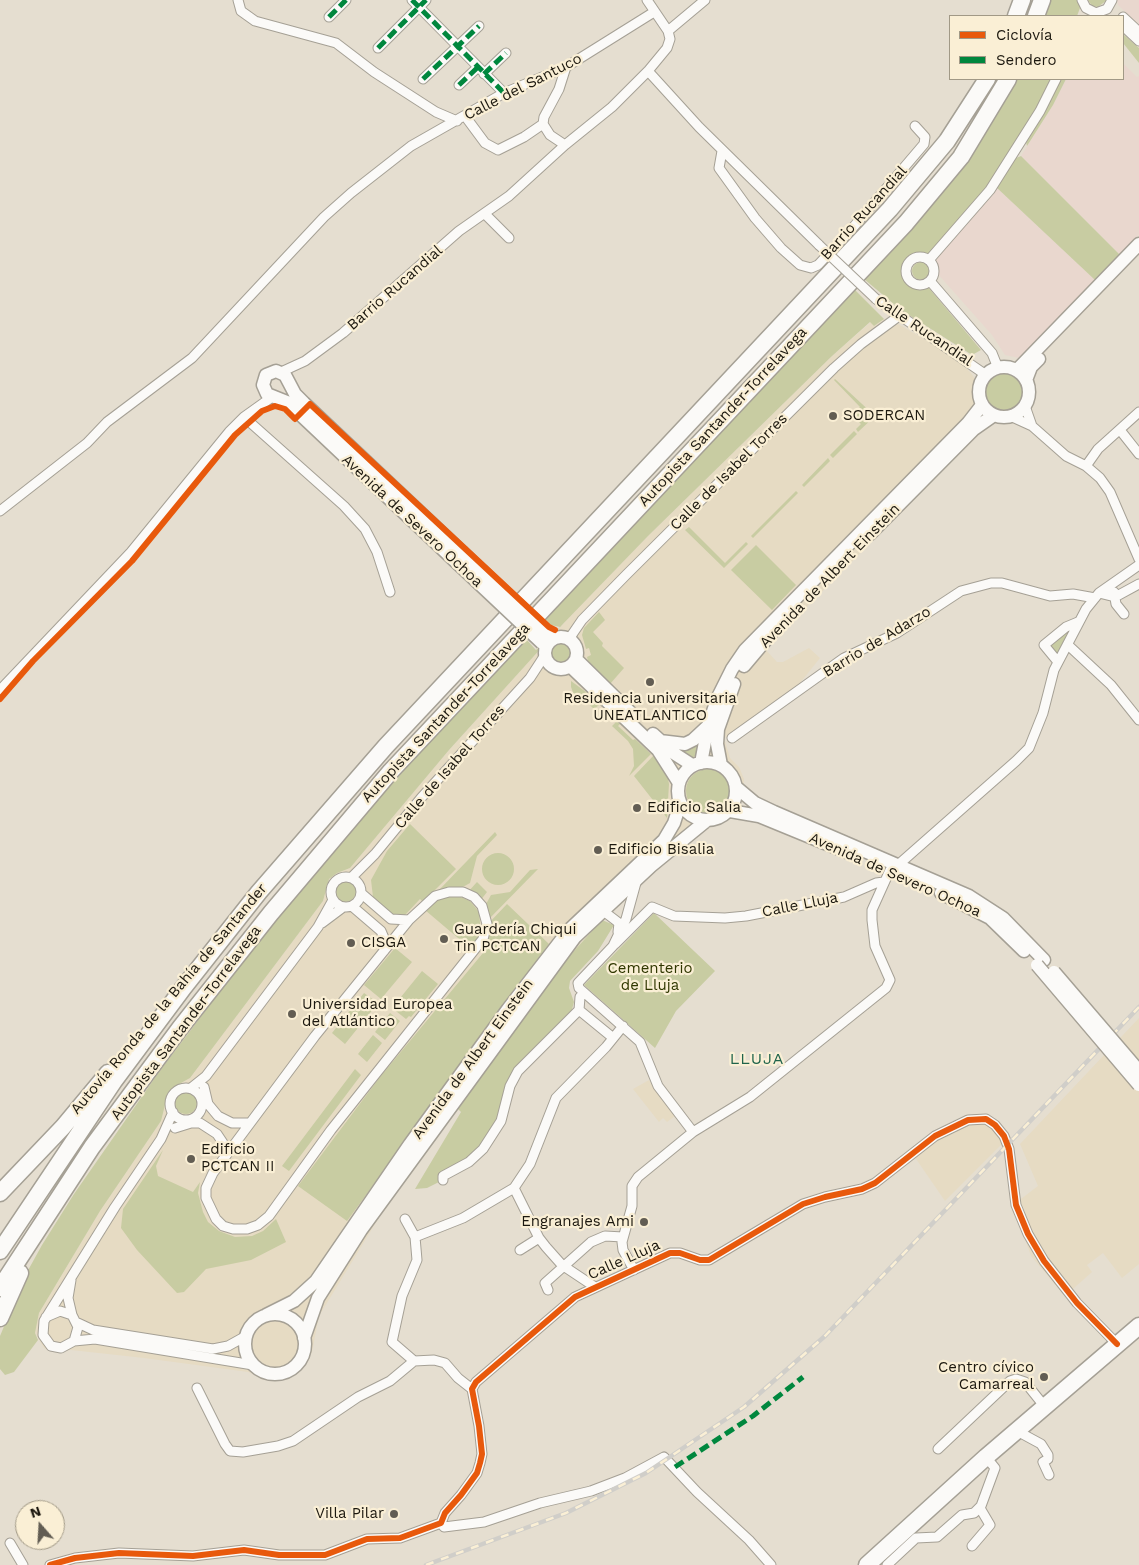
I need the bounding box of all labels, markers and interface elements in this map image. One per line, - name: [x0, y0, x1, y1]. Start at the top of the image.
- legend: [949, 15, 1124, 80]
- text: Ciclovía: [996, 26, 1053, 44]
- street label: Calle del Santuco: [461, 50, 585, 124]
- text: Sendero: [996, 51, 1057, 69]
- street label: Barrio Rucandial: [817, 162, 911, 264]
- street label: Barrio Rucandial: [344, 242, 446, 334]
- street label: Calle Rucandial: [872, 292, 976, 370]
- street label: Autopista Santander-Torrelavega: [635, 324, 811, 510]
- place label: SODERCAN: [843, 407, 925, 425]
- street label: Calle de Isabel Torres: [667, 410, 791, 534]
- marker: SODERCAN: [827, 410, 839, 422]
- street label: Avenida de Severo Ochoa: [338, 451, 486, 591]
- street label: Avenida de Albert Einstein: [756, 500, 904, 652]
- street label: Barrio de Adarzo: [820, 603, 934, 681]
- street label: Autopista Santander-Torrelavega: [358, 620, 534, 806]
- marker: Residencia universitaria UNEATLANTICO: [644, 676, 656, 688]
- place label: Residencia universitaria UNEATLANTICO: [563, 690, 737, 725]
- street label: Calle de Isabel Torres: [391, 701, 509, 833]
- place label: Edificio Salia: [647, 799, 741, 817]
- marker: Edificio Salia: [631, 802, 643, 814]
- street label: Avenida de Severo Ochoa: [806, 829, 984, 921]
- place label: Edificio Bisalia: [608, 841, 714, 859]
- marker: Edificio Bisalia: [592, 844, 604, 856]
- street label: Autovía Ronda de la Bahía de Santander: [67, 880, 271, 1118]
- street label: Calle Lluja: [760, 889, 840, 921]
- place label: Guardería Chiqui Tin PCTCAN: [454, 921, 576, 956]
- street label: Autopista Santander-Torrelavega: [107, 922, 265, 1124]
- marker: Guardería Chiqui Tin PCTCAN: [438, 933, 450, 945]
- place label: CISGA: [361, 934, 406, 952]
- marker: CISGA: [345, 937, 357, 949]
- park label: Cementerio de Lluja: [607, 960, 693, 995]
- street label: Avenida de Albert Einstein: [409, 975, 537, 1143]
- place label: Universidad Europea del Atlántico: [302, 996, 452, 1031]
- marker: Universidad Europea del Atlántico: [286, 1008, 298, 1020]
- district label: LLUJA: [729, 1049, 785, 1069]
- place label: Edificio PCTCAN II: [201, 1141, 274, 1176]
- marker: Edificio PCTCAN II: [185, 1153, 197, 1165]
- place label: Engranajes Ami: [521, 1213, 634, 1231]
- marker: Engranajes Ami: [638, 1216, 650, 1228]
- street label: Calle Lluja: [585, 1236, 663, 1284]
- place label: Centro cívico Camarreal: [938, 1359, 1034, 1394]
- marker: Centro cívico Camarreal: [1038, 1371, 1050, 1383]
- north arrow: [15, 1500, 65, 1550]
- text: N: [28, 1503, 43, 1521]
- place label: Villa Pilar: [315, 1505, 384, 1523]
- marker: Villa Pilar: [388, 1508, 400, 1520]

